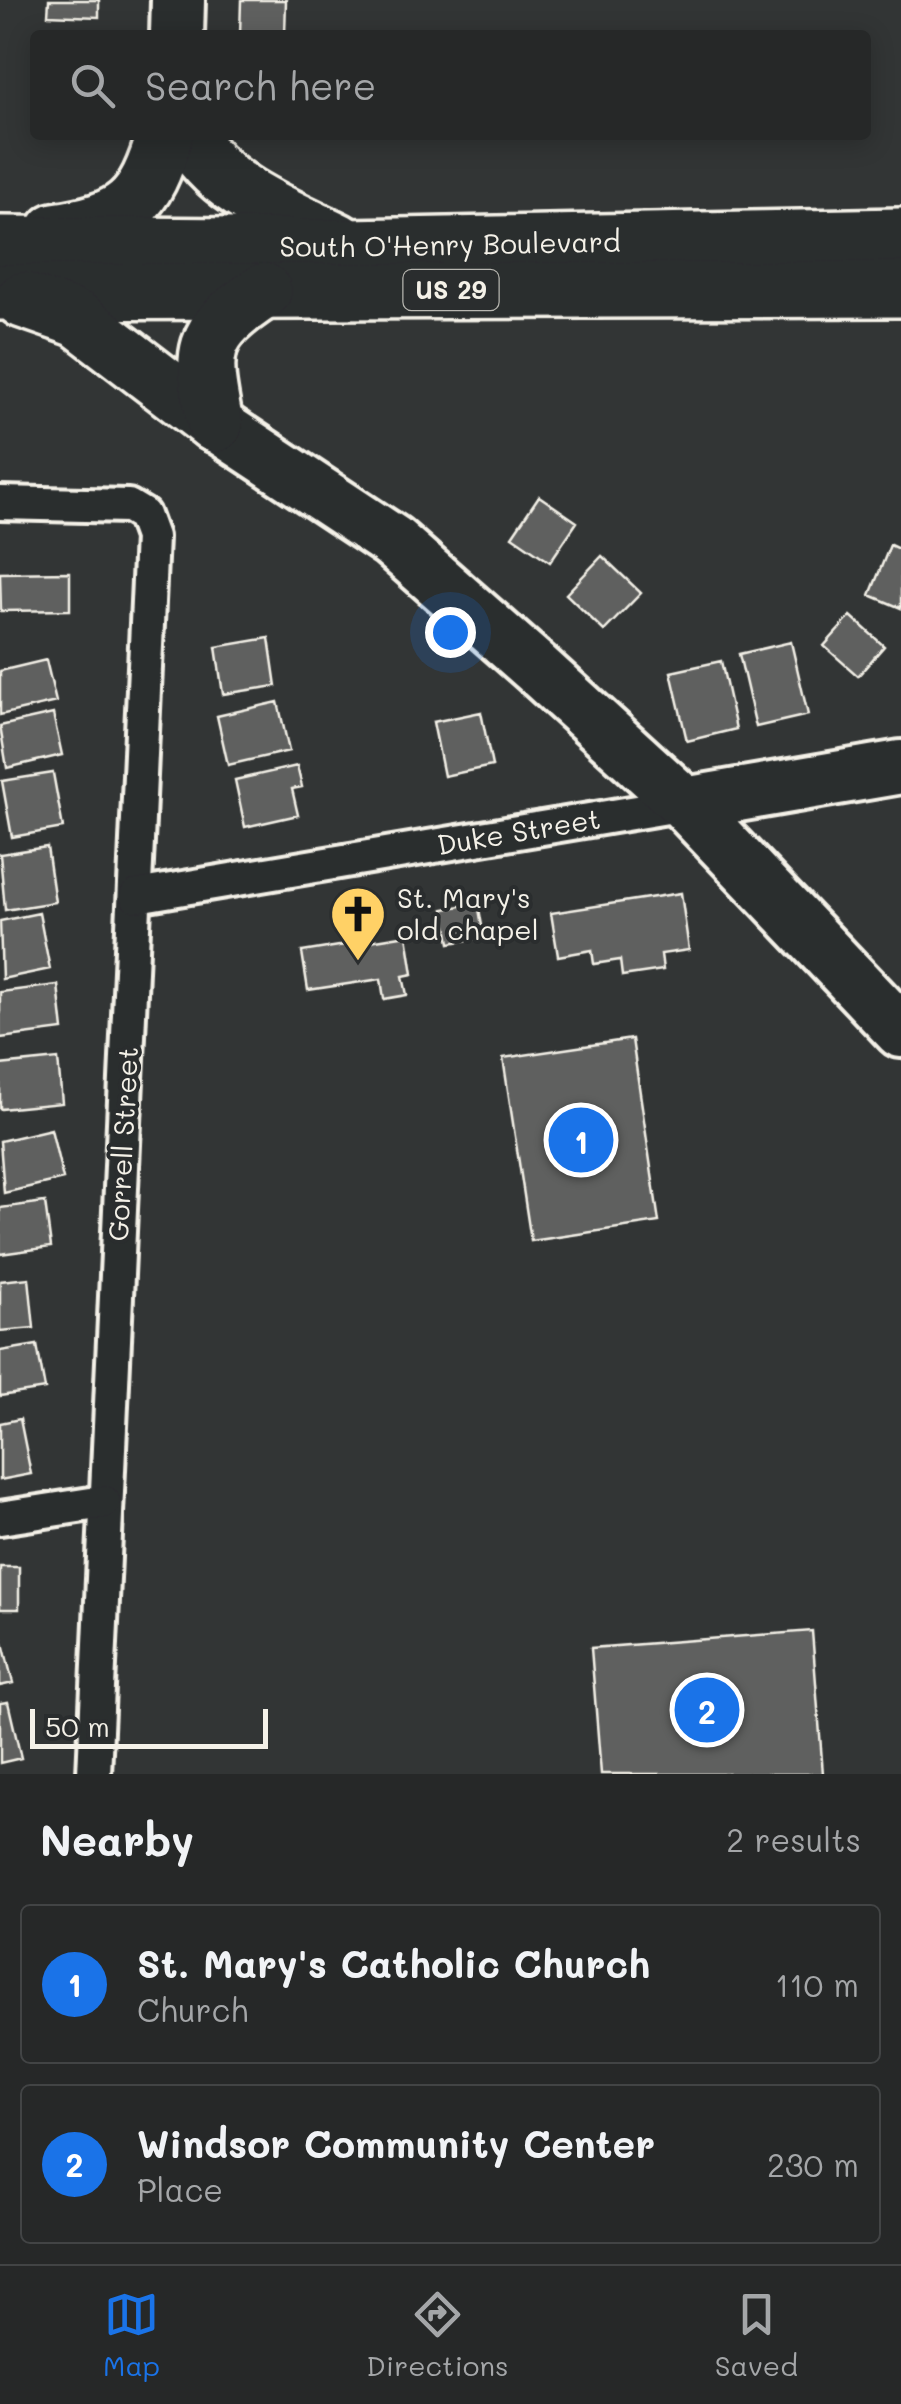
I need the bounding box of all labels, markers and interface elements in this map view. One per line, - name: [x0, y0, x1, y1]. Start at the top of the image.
- search box: [30, 30, 871, 140]
- icon: search: [65, 58, 120, 113]
- text: Search here: [145, 60, 376, 110]
- street label: South O'Henry Boulevard: [279, 223, 621, 264]
- road number: US 29: [404, 270, 498, 310]
- your location: [425, 607, 476, 658]
- street label: Duke Street: [434, 800, 603, 862]
- place label: St. Mary's old chapel: [397, 879, 539, 947]
- church icon: St. Mary's old chapel: [328, 884, 388, 963]
- street label: Gorrell Street: [99, 1046, 145, 1242]
- pin: 1: [548, 1102, 614, 1178]
- pin: 2: [674, 1672, 740, 1748]
- scale bar: [30, 1704, 268, 1748]
- text: 50 m: [45, 1708, 110, 1744]
- text: Nearby: [40, 1812, 194, 1867]
- text: 2 results: [726, 1818, 861, 1860]
- text: St. Mary's Catholic Church: [137, 1938, 650, 1988]
- text: 1: [67, 1963, 82, 2005]
- text: 110 m: [775, 1963, 859, 2005]
- text: Church: [137, 1988, 248, 2030]
- text: Windsor Community Center: [137, 2118, 655, 2168]
- text: 2: [66, 2143, 83, 2185]
- text: 230 m: [767, 2143, 859, 2185]
- text: Place: [137, 2168, 223, 2210]
- tab: Map: [103, 2287, 160, 2383]
- tab: Directions: [366, 2287, 509, 2383]
- tab: Saved: [715, 2287, 798, 2383]

